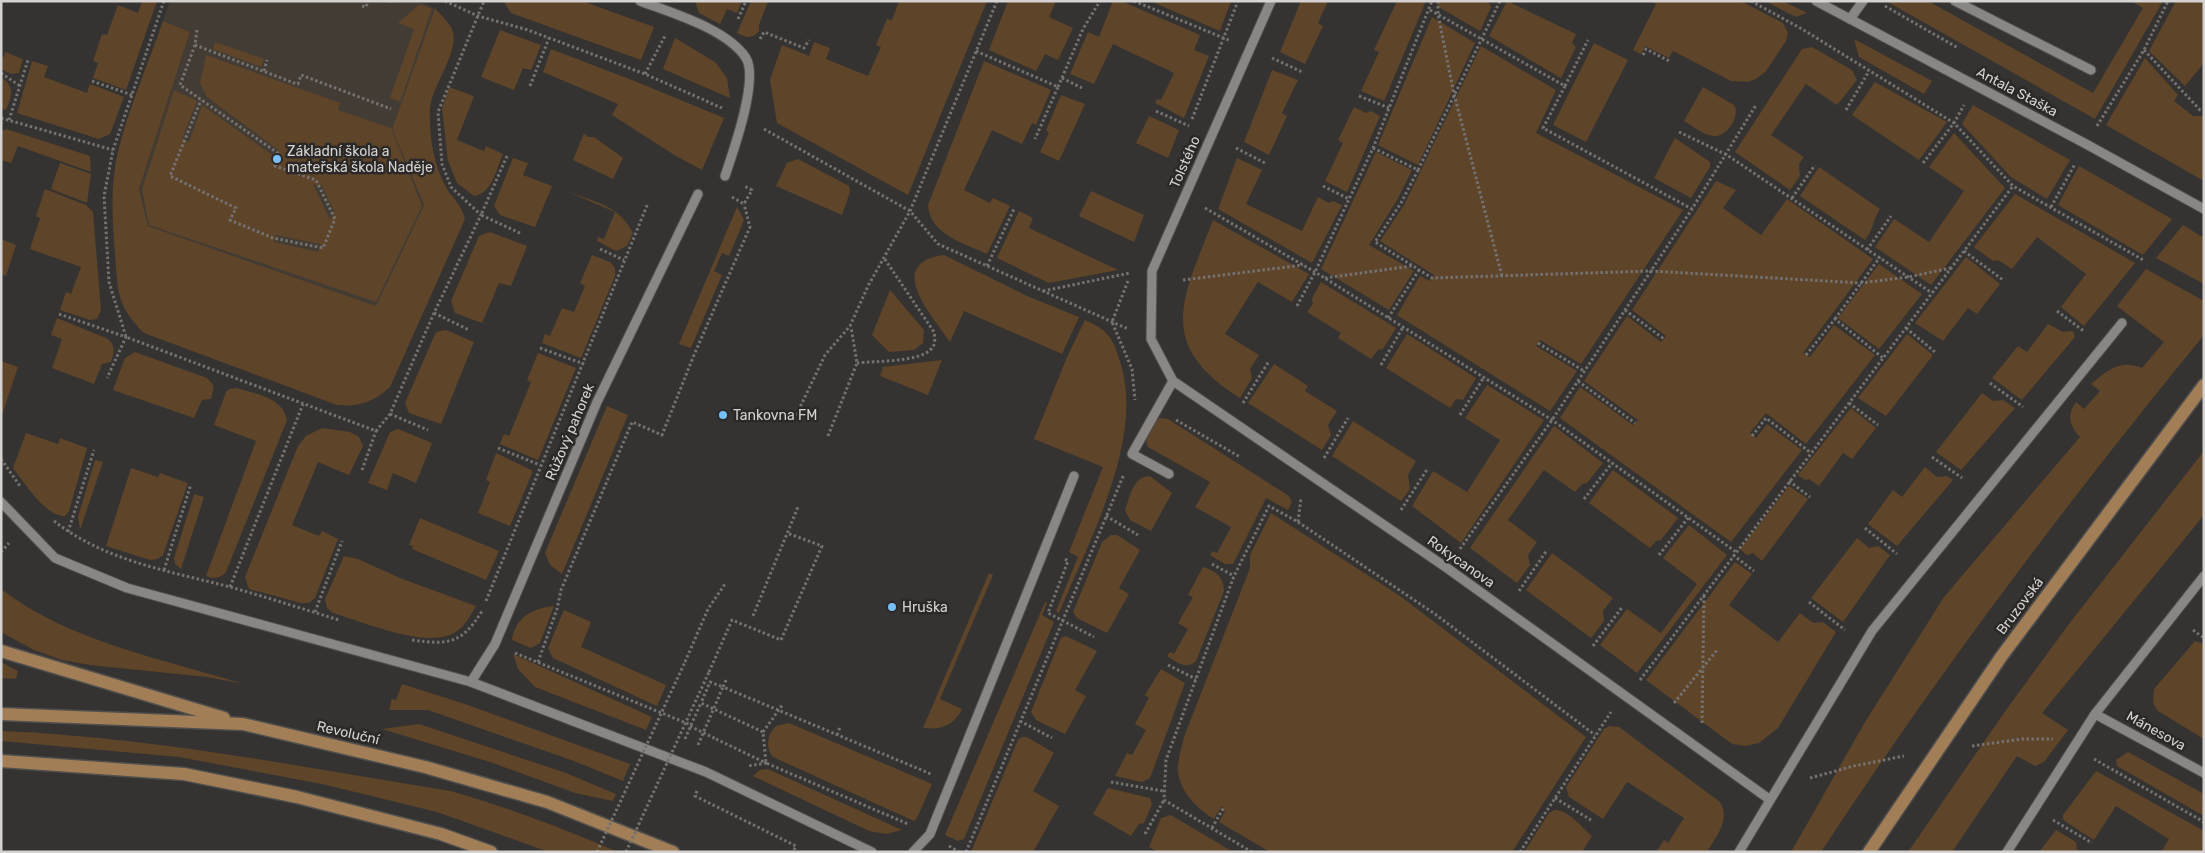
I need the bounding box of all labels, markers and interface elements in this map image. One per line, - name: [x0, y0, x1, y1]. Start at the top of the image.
- street label: Antala Staška: [1974, 64, 2060, 120]
- street label: Tolstého: [1166, 133, 1204, 191]
- place label: Základní škola a mateřská škola Naděje: [287, 143, 433, 176]
- marker: Základní škola a mateřská škola Naděje: [271, 153, 283, 165]
- street label: Růžový pahorek: [542, 380, 598, 483]
- place label: Tankovna FM: [733, 407, 817, 424]
- marker: Tankovna FM: [717, 409, 729, 421]
- street label: Rokycanova: [1424, 532, 1498, 592]
- street label: Bruzovská: [1993, 574, 2047, 638]
- place label: Hruška: [902, 599, 948, 616]
- marker: Hruška: [886, 601, 898, 613]
- street label: Mánesova: [2123, 708, 2189, 754]
- street label: Revoluční: [315, 718, 382, 749]

